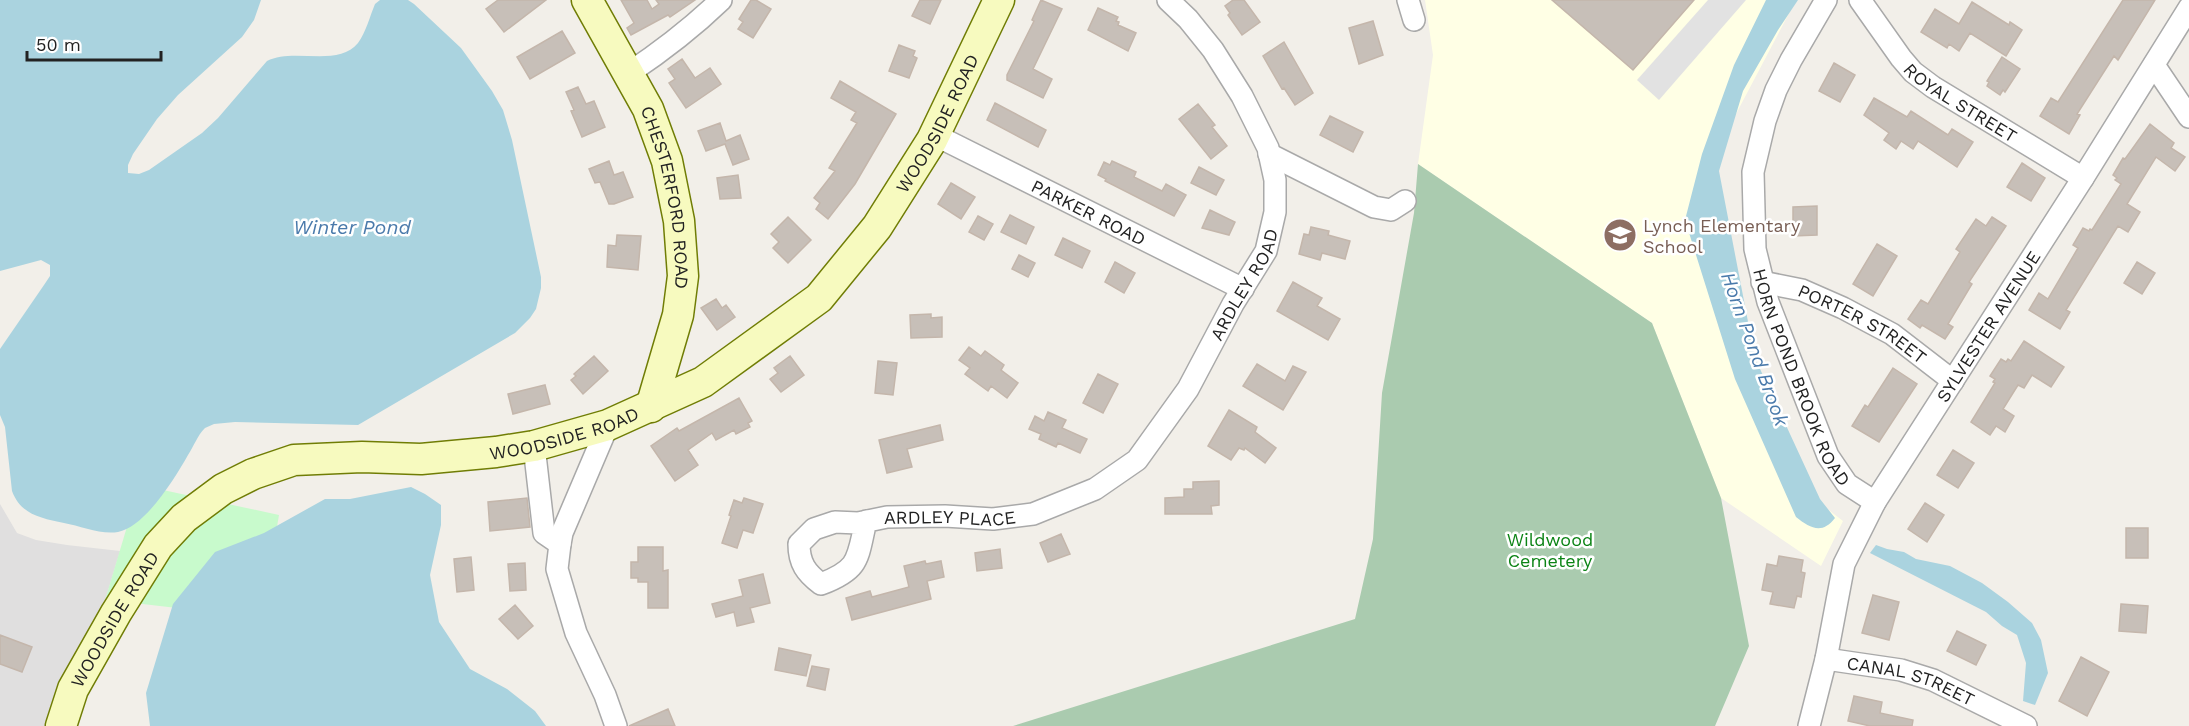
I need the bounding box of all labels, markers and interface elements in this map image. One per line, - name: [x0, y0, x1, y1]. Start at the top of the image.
- scale bar: [27, 24, 160, 62]
- text: 50 m: [36, 34, 81, 55]
- street label: WOODSIDE ROAD: [891, 50, 982, 196]
- street label: ROYAL STREET: [1899, 59, 2021, 146]
- street label: CHESTERFORD ROAD: [637, 103, 693, 290]
- street label: PARKER ROAD: [1028, 175, 1150, 249]
- water label: Winter Pond: [293, 215, 411, 239]
- place label: Lynch Elementary School: [1643, 215, 1801, 257]
- school or university icon: Lynch Elementary School: [1602, 217, 1638, 253]
- street label: ARDLEY ROAD: [1205, 226, 1281, 344]
- street label: SYLVESTER AVENUE: [1932, 247, 2044, 406]
- street label: HORN POND BROOK ROAD: [1750, 266, 1855, 489]
- water label: Horn Pond Brook: [1716, 269, 1794, 430]
- street label: PORTER STREET: [1795, 279, 1931, 367]
- street label: WOODSIDE ROAD: [488, 402, 642, 463]
- street label: ARDLEY PLACE: [884, 505, 1017, 530]
- park label: Wildwood Cemetery: [1507, 529, 1593, 571]
- street label: WOODSIDE ROAD: [66, 547, 163, 691]
- street label: CANAL STREET: [1846, 652, 1978, 710]

